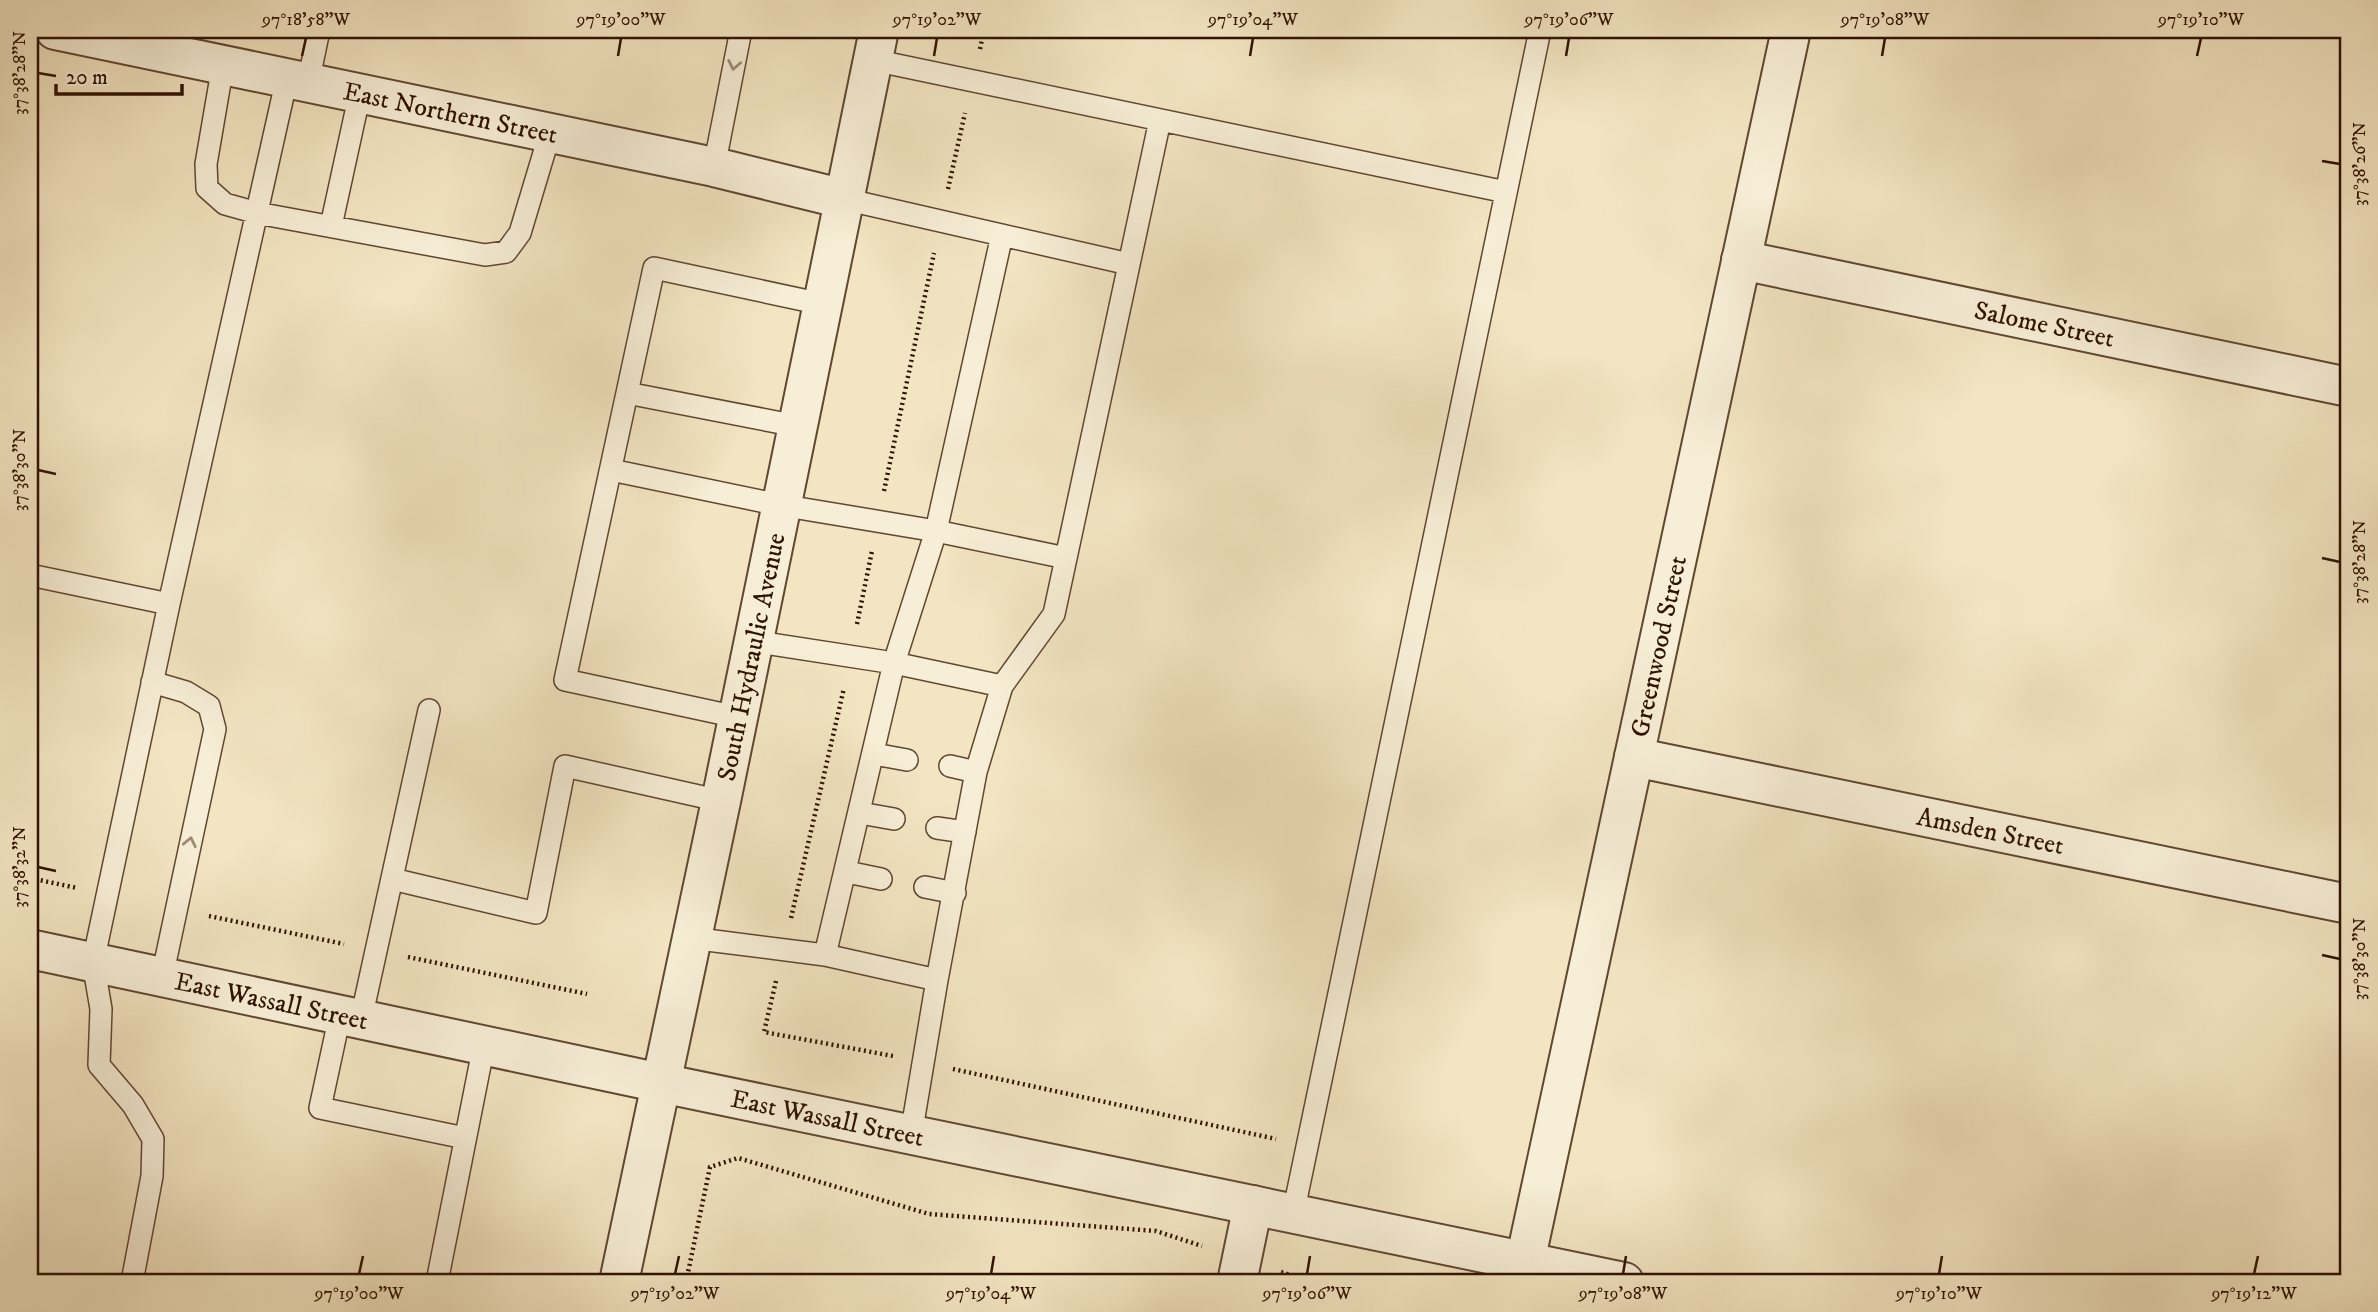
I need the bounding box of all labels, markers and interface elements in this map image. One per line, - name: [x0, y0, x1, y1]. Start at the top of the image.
- text: 97°18'58"W: [261, 9, 350, 31]
- text: 97°19'00"W: [575, 9, 666, 31]
- text: 97°19'02"W: [892, 9, 982, 31]
- text: 97°19'04"W: [1207, 9, 1298, 31]
- text: 97°19'06"W: [1524, 9, 1614, 31]
- text: 97°19'08"W: [1840, 9, 1930, 31]
- text: 97°19'10"W: [2157, 9, 2245, 31]
- text: 37°38'28"N: [9, 31, 31, 115]
- scale bar: [56, 52, 182, 96]
- one-way arrow: [728, 59, 743, 71]
- text: 20 m: [66, 65, 108, 91]
- street label: East Northern Street: [340, 75, 560, 152]
- text: 37°38'26"N: [2349, 122, 2371, 206]
- street label: Salome Street: [1971, 294, 2117, 356]
- text: 37°38'30"N: [9, 429, 31, 511]
- text: 37°38'28"N: [2349, 520, 2371, 604]
- street label: South Hydraulic Avenue: [711, 530, 794, 784]
- street label: Greenwood Street: [1624, 553, 1695, 740]
- street label: Amsden Street: [1914, 801, 2067, 863]
- text: 37°38'32"N: [9, 826, 31, 908]
- one-way arrow: [182, 836, 197, 848]
- text: 37°38'30"N: [2349, 918, 2371, 1000]
- street label: East Wassall Street: [172, 965, 371, 1038]
- street label: East Wassall Street: [728, 1083, 927, 1155]
- text: 97°19'00"W: [313, 1283, 404, 1305]
- text: 97°19'02"W: [630, 1283, 720, 1305]
- text: 97°19'04"W: [945, 1283, 1036, 1305]
- text: 97°19'06"W: [1262, 1283, 1352, 1305]
- text: 97°19'08"W: [1578, 1283, 1668, 1305]
- text: 97°19'10"W: [1895, 1283, 1983, 1305]
- text: 97°19'12"W: [2210, 1283, 2297, 1305]

